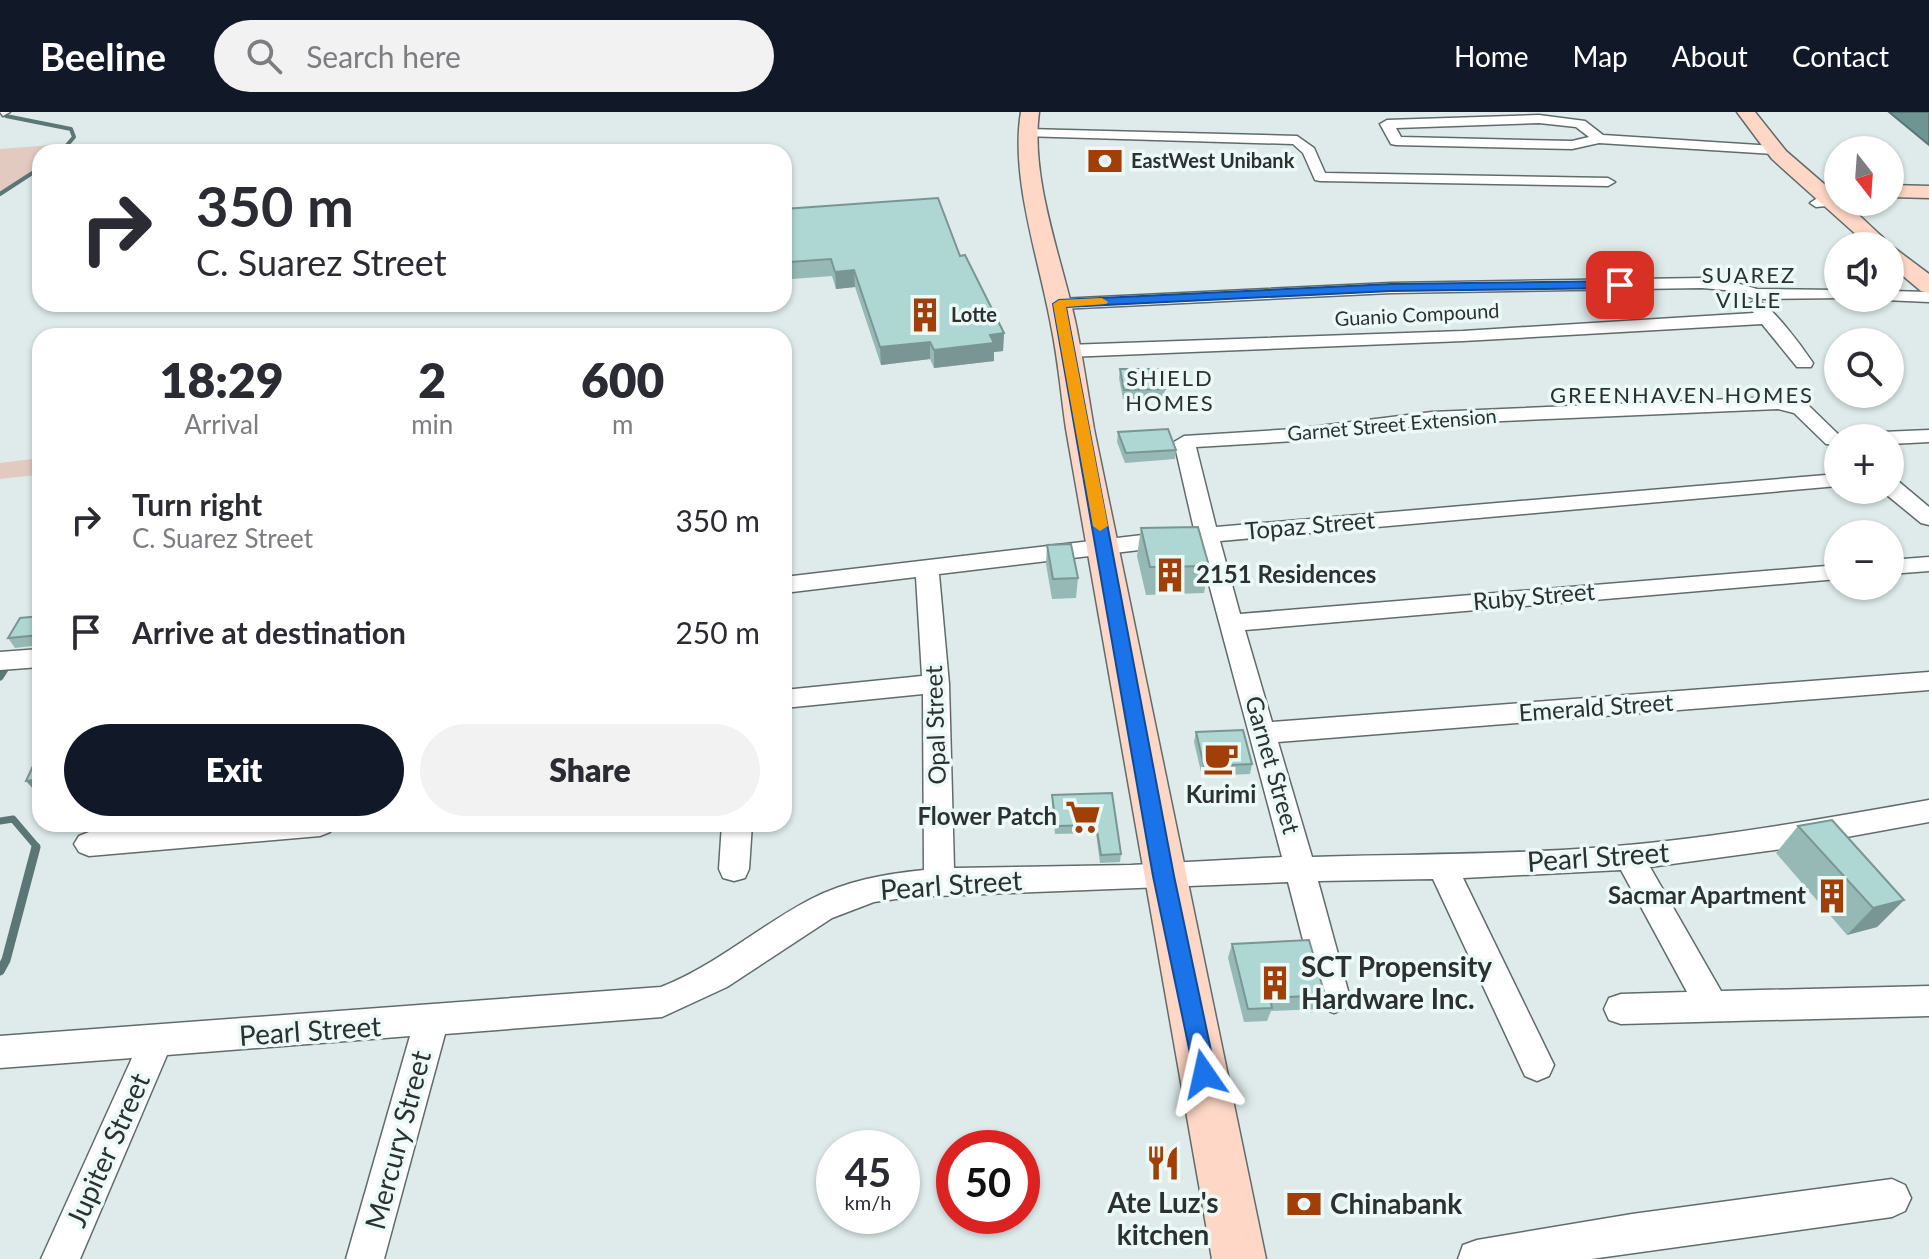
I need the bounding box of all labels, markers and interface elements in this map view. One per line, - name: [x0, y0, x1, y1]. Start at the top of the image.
- search box: [214, 20, 774, 92]
- text: Beeline: [40, 33, 166, 79]
- icon: search: [242, 34, 286, 78]
- text: Search here: [306, 38, 461, 74]
- text: Home: [1454, 39, 1529, 73]
- text: Map: [1573, 39, 1628, 73]
- text: About: [1672, 39, 1748, 73]
- text: Contact: [1792, 39, 1889, 73]
- north arrow: [1824, 136, 1904, 216]
- map controls: [1824, 136, 1904, 600]
- bank icon: EastWest Unibank: [1086, 142, 1124, 180]
- place label: EastWest Unibank: [1131, 148, 1295, 172]
- text: 350 m: [196, 172, 354, 239]
- icon: right: [64, 176, 168, 280]
- button: sound: [1824, 232, 1904, 312]
- text: C. Suarez Street: [196, 240, 447, 284]
- pin: [1586, 251, 1654, 319]
- district label: SUAREZ VILLE: [1702, 261, 1796, 313]
- icon: arrive: [1598, 263, 1642, 307]
- building icon: Lotte: [906, 296, 944, 334]
- street label: Guanio Compound: [1334, 298, 1500, 330]
- place label: Lotte: [951, 302, 997, 326]
- button: search: [1824, 328, 1904, 408]
- text: 18:29: [160, 351, 284, 408]
- text: 2: [418, 351, 446, 408]
- text: 600: [581, 351, 664, 408]
- district label: SHIELD HOMES: [1125, 364, 1215, 416]
- district label: GREENHAVEN HOMES: [1550, 381, 1814, 408]
- street label: Garnet Street Extension: [1286, 403, 1497, 445]
- text: Arrival: [184, 408, 259, 440]
- text: min: [411, 408, 453, 440]
- text: m: [612, 408, 633, 440]
- button: +: [1824, 424, 1904, 504]
- text: Turn right: [132, 486, 262, 522]
- icon: right: [64, 498, 108, 542]
- text: 350 m: [675, 502, 760, 538]
- street label: Topaz Street: [1244, 504, 1376, 545]
- button: −: [1824, 520, 1904, 600]
- text: C. Suarez Street: [132, 522, 313, 554]
- building icon: 2151 Residences: [1151, 556, 1189, 594]
- place label: 2151 Residences: [1196, 559, 1376, 588]
- street label: Ruby Street: [1472, 576, 1596, 615]
- icon: arrive: [64, 610, 108, 654]
- text: Arrive at destination: [132, 614, 406, 650]
- text: 250 m: [675, 614, 760, 650]
- street label: Opal Street: [918, 665, 951, 785]
- street label: Emerald Street: [1518, 687, 1675, 726]
- street label: Garnet Street: [1240, 692, 1307, 837]
- button: Exit: [64, 724, 404, 816]
- button: Share: [420, 724, 760, 816]
- cafe icon: Kurimi: [1202, 739, 1240, 777]
- place label: Kurimi: [1186, 779, 1256, 808]
- supermarket icon: Flower Patch: [1064, 798, 1102, 836]
- place label: Flower Patch: [917, 801, 1057, 830]
- street label: Pearl Street: [1526, 834, 1670, 878]
- street label: Pearl Street: [879, 862, 1023, 906]
- building icon: Sacmar Apartment: [1813, 877, 1851, 915]
- place label: Sacmar Apartment: [1608, 880, 1806, 909]
- place label: SCT Propensity Hardware Inc.: [1301, 949, 1492, 1015]
- building icon: SCT Propensity Hardware Inc.: [1256, 964, 1294, 1002]
- street label: Pearl Street: [238, 1008, 382, 1052]
- position arrow: [1162, 1032, 1246, 1116]
- street label: Mercury Street: [357, 1047, 437, 1233]
- street label: Jupiter Street: [58, 1067, 156, 1232]
- speed limit sign: 50: [936, 1130, 1040, 1234]
- restaurant icon: Ate Luz's kitchen: [1144, 1144, 1182, 1182]
- text: 45: [845, 1148, 891, 1196]
- place label: Ate Luz's kitchen: [1106, 1185, 1219, 1251]
- bank icon: Chinabank: [1285, 1185, 1323, 1223]
- place label: Chinabank: [1330, 1186, 1462, 1220]
- text: km/h: [845, 1190, 891, 1214]

